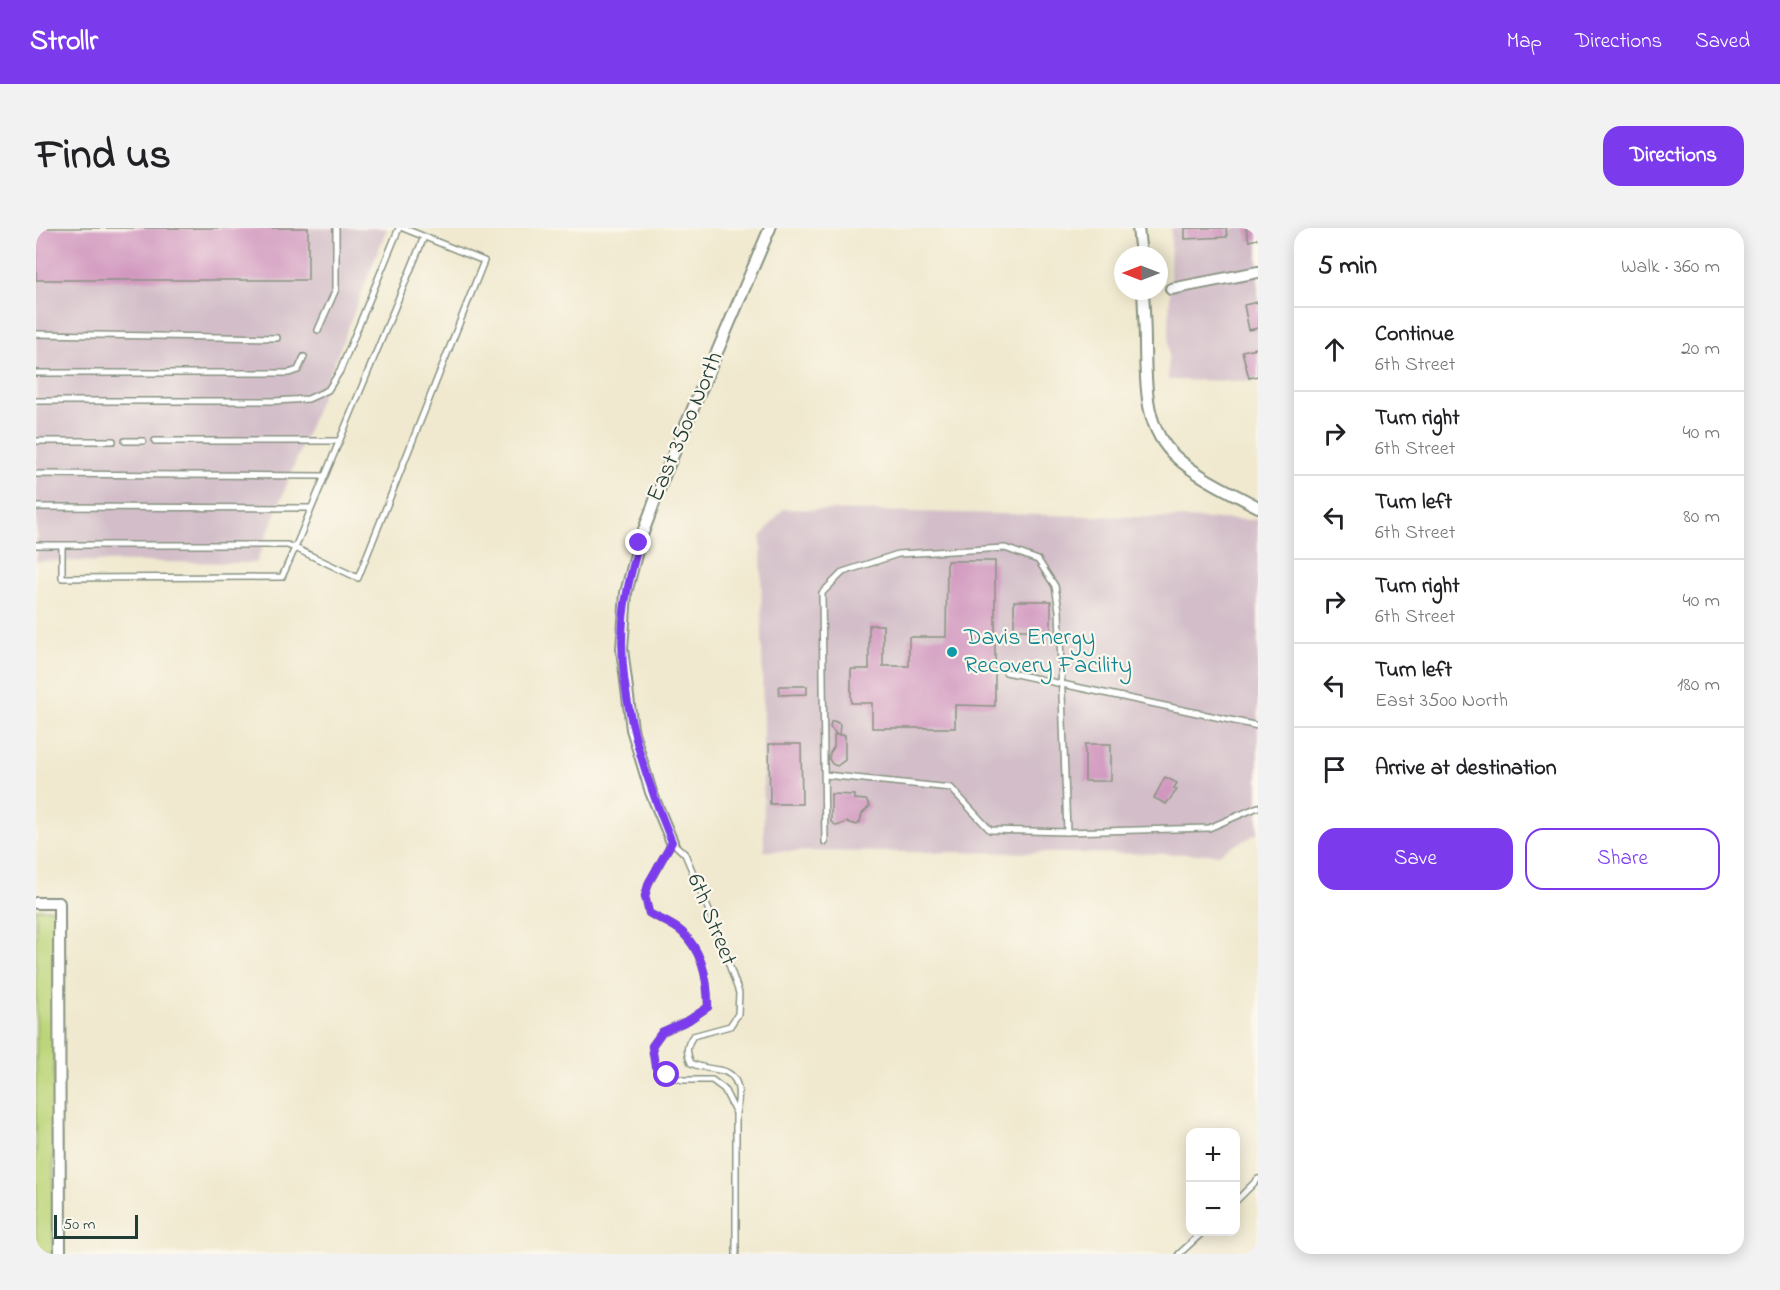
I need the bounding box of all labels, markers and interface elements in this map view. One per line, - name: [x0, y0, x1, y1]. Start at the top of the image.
- text: Strollr: [30, 22, 98, 63]
- text: Map: [1506, 27, 1542, 57]
- text: Directions: [1575, 27, 1662, 57]
- text: Saved: [1695, 27, 1750, 57]
- text: Find us: [36, 126, 171, 187]
- button: Directions: [1603, 126, 1744, 186]
- north arrow: [1114, 246, 1168, 300]
- text: 5 min: [1318, 248, 1377, 286]
- text: Walk · 360 m: [1621, 253, 1720, 282]
- text: Continue: [1375, 319, 1454, 351]
- icon: ahead: [1318, 333, 1351, 366]
- text: 20 m: [1681, 335, 1720, 364]
- street label: East 3500 North: [639, 347, 733, 507]
- text: 6th Street: [1375, 351, 1455, 380]
- text: Turn right: [1375, 403, 1460, 435]
- icon: right: [1318, 417, 1351, 450]
- text: 40 m: [1683, 419, 1720, 448]
- text: 6th Street: [1375, 435, 1455, 464]
- text: Turn left: [1375, 487, 1452, 519]
- icon: left: [1318, 501, 1351, 534]
- text: 80 m: [1683, 503, 1720, 532]
- text: 6th Street: [1375, 519, 1455, 548]
- route end: [625, 529, 651, 555]
- text: Turn right: [1375, 571, 1460, 603]
- icon: right: [1318, 585, 1351, 618]
- text: 40 m: [1683, 587, 1720, 616]
- text: 6th Street: [1375, 603, 1455, 632]
- place label: Davis Energy Recovery Facility: [963, 621, 1132, 685]
- marker: Davis Energy Recovery Facility: [945, 645, 959, 659]
- text: Turn left: [1375, 655, 1452, 687]
- icon: left: [1318, 669, 1351, 702]
- text: 180 m: [1677, 671, 1720, 700]
- text: East 3500 North: [1375, 687, 1508, 716]
- icon: arrive: [1318, 753, 1351, 786]
- text: Arrive at destination: [1375, 753, 1557, 785]
- button: Save: [1318, 828, 1513, 890]
- button: Share: [1525, 828, 1720, 890]
- street label: 6th Street: [677, 869, 745, 971]
- route start: [653, 1061, 679, 1087]
- map controls: [1186, 1128, 1240, 1236]
- button: +: [1186, 1128, 1240, 1182]
- button: −: [1186, 1182, 1240, 1236]
- scale bar: [54, 1212, 138, 1240]
- text: 50 m: [63, 1213, 95, 1237]

